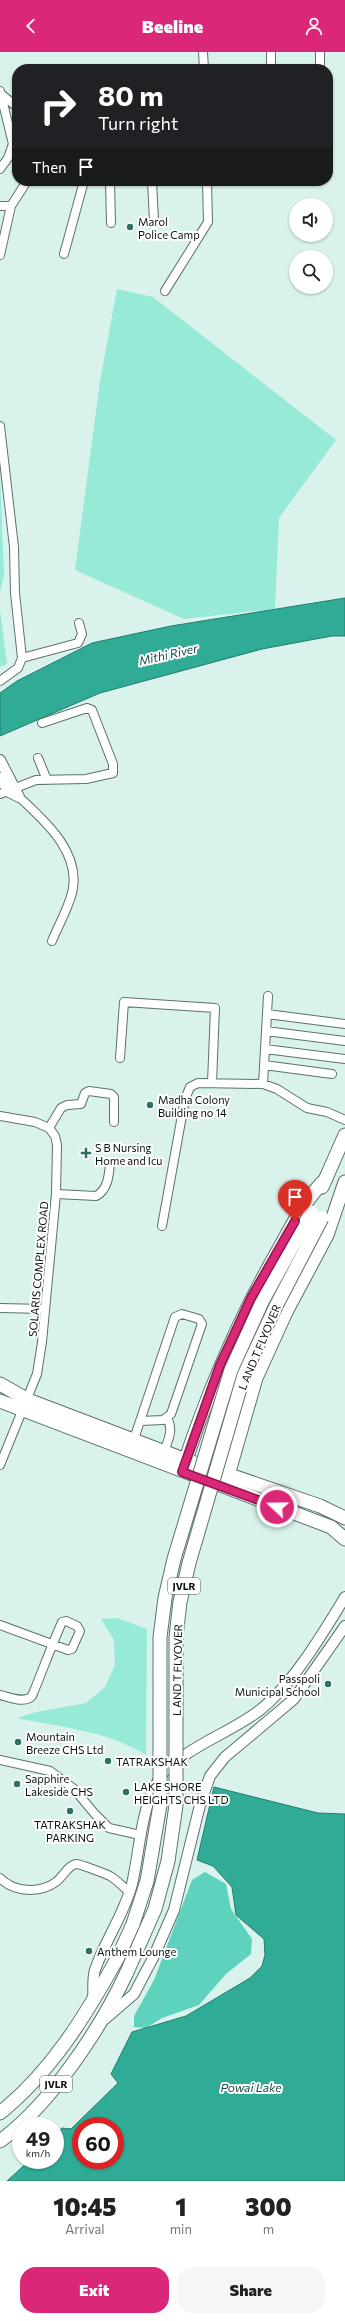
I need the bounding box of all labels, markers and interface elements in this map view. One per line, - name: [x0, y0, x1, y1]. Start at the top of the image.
- icon: back: [20, 15, 42, 37]
- text: Beeline: [142, 15, 203, 37]
- icon: person: [303, 15, 325, 37]
- text: 80 m: [98, 78, 164, 112]
- icon: right: [32, 80, 84, 132]
- text: Turn right: [98, 112, 178, 134]
- icon: arrive: [75, 156, 97, 178]
- text: Then: [32, 158, 67, 176]
- map controls: [289, 198, 333, 294]
- button: sound: [289, 198, 333, 242]
- place label: Marol Police Camp: [138, 215, 200, 241]
- marker: Marol Police Camp: [125, 222, 135, 232]
- button: search: [289, 250, 333, 294]
- water label: Mithi River: [137, 640, 200, 668]
- place label: Madha Colony Building no 14: [158, 1093, 230, 1119]
- marker: Madha Colony Building no 14: [145, 1100, 155, 1110]
- place label: S B Nursing Home and Icu: [95, 1141, 163, 1167]
- marker: S B Nursing Home and Icu: [80, 1147, 92, 1159]
- pin: [278, 1180, 312, 1221]
- icon: arrive: [284, 1186, 306, 1208]
- street label: SOLARIS COMPLEX ROAD: [26, 1201, 50, 1337]
- street label: L AND T FLYOVER: [235, 1302, 283, 1392]
- position arrow: [256, 1486, 298, 1528]
- road number: JVLR: [168, 1578, 200, 1594]
- street label: L AND T FLYOVER: [170, 1623, 184, 1716]
- place label: Passpoli Municipal School: [235, 1672, 320, 1698]
- marker: Passpoli Municipal School: [323, 1679, 333, 1689]
- place label: Mountain Breeze CHS Ltd: [26, 1730, 103, 1756]
- marker: Mountain Breeze CHS Ltd: [13, 1737, 23, 1747]
- place label: TATRAKSHAK: [116, 1755, 188, 1768]
- marker: TATRAKSHAK: [103, 1756, 113, 1766]
- place label: Sapphire Lakeside CHS: [25, 1772, 93, 1798]
- marker: Sapphire Lakeside CHS: [12, 1779, 22, 1789]
- place label: LAKE SHORE HEIGHTS CHS LTD: [134, 1780, 228, 1806]
- marker: LAKE SHORE HEIGHTS CHS LTD: [121, 1787, 131, 1797]
- marker: TATRAKSHAK PARKING: [65, 1806, 75, 1816]
- place label: TATRAKSHAK PARKING: [34, 1818, 107, 1844]
- place label: Anthem Lounge: [97, 1945, 176, 1958]
- marker: Anthem Lounge: [84, 1946, 94, 1956]
- road number: JVLR: [40, 2076, 72, 2092]
- water label: Powai Lake: [221, 2080, 282, 2094]
- speed limit sign: 60: [72, 2117, 124, 2169]
- text: 49: [26, 2126, 50, 2150]
- text: km/h: [26, 2147, 50, 2159]
- text: 10:45: [53, 2192, 116, 2221]
- text: 1: [175, 2192, 186, 2221]
- text: 300: [245, 2192, 292, 2221]
- text: Arrival: [65, 2221, 105, 2237]
- text: min: [170, 2221, 192, 2237]
- text: m: [263, 2221, 274, 2237]
- button: Exit: [20, 2267, 169, 2313]
- button: Share: [177, 2267, 325, 2313]

